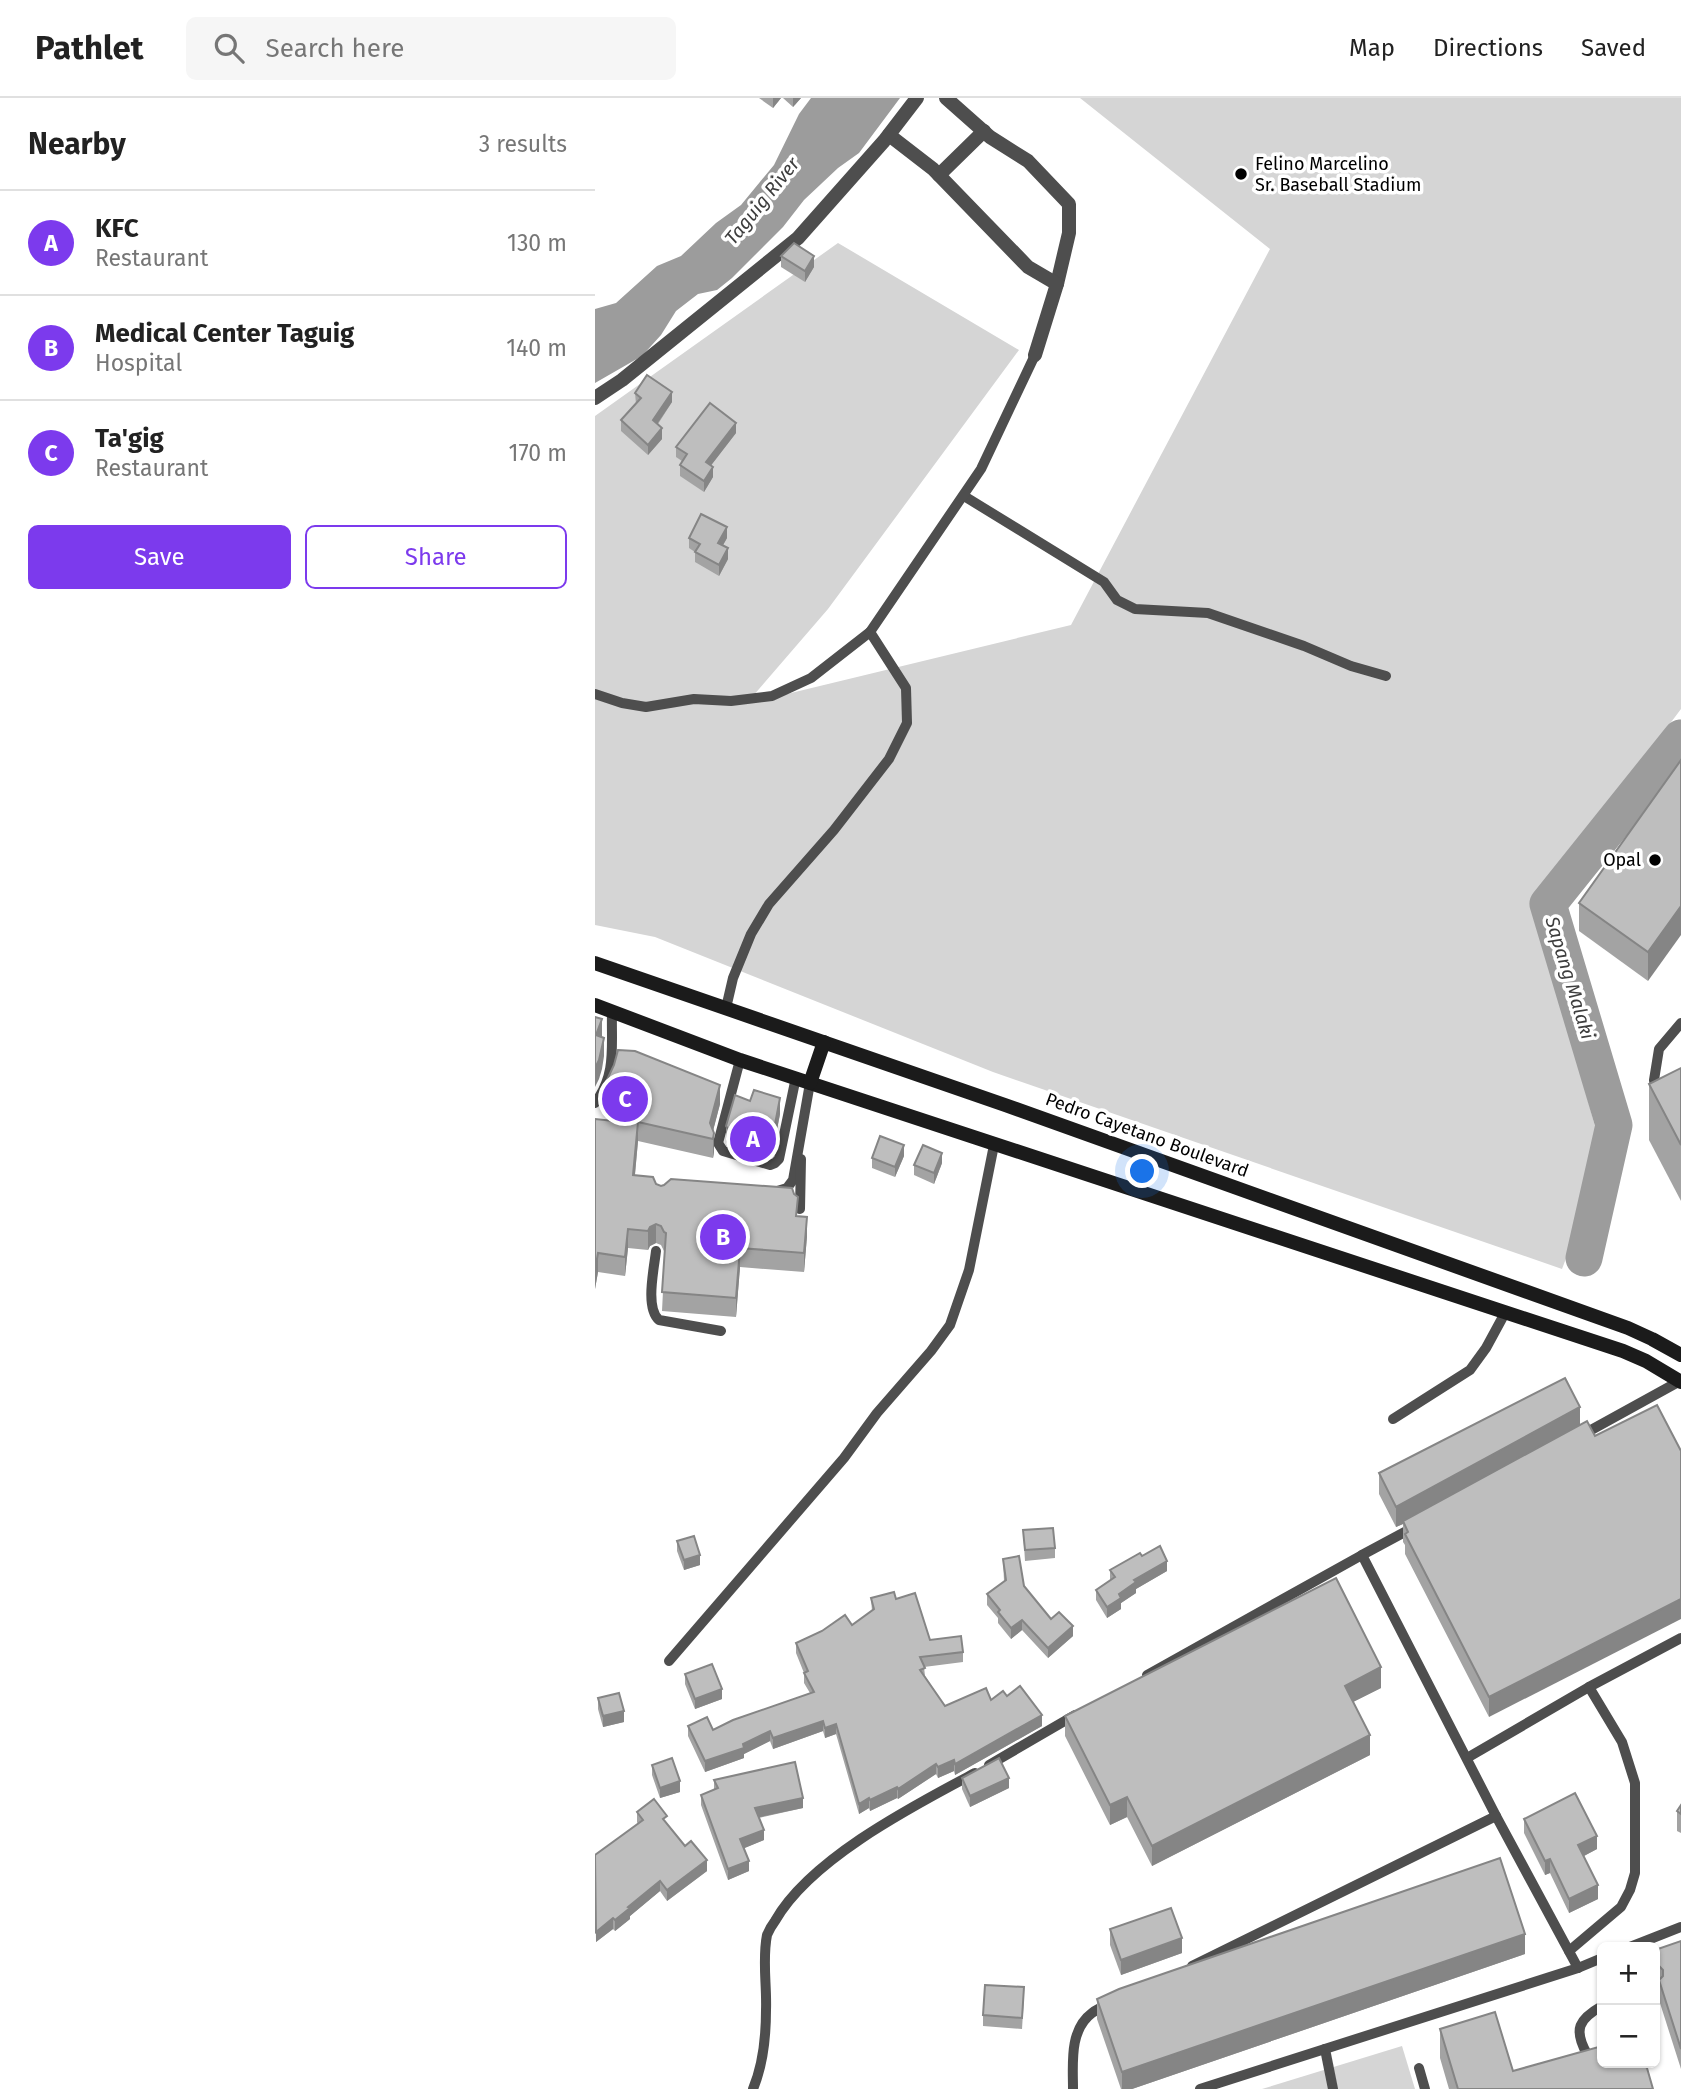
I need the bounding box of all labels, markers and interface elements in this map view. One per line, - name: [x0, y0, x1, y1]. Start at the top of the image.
- search box: [186, 17, 676, 80]
- text: Pathlet: [35, 28, 144, 68]
- icon: search: [210, 29, 248, 67]
- text: Search here: [266, 33, 404, 64]
- text: Map: [1349, 34, 1395, 62]
- text: Directions: [1433, 34, 1543, 62]
- text: Saved: [1581, 34, 1646, 62]
- text: Nearby: [28, 126, 126, 162]
- text: 3 results: [479, 130, 567, 158]
- water label: Taguig River: [720, 152, 805, 249]
- place label: Felino Marcelino Sr. Baseball Stadium: [1255, 153, 1421, 196]
- marker: Felino Marcelino Sr. Baseball Stadium: [1233, 166, 1249, 182]
- text: KFC: [95, 213, 139, 244]
- text: A: [44, 229, 58, 257]
- text: 130 m: [507, 229, 567, 257]
- text: Restaurant: [95, 244, 208, 272]
- text: Medical Center Taguig: [95, 318, 354, 349]
- text: B: [44, 334, 58, 362]
- text: 140 m: [506, 334, 567, 362]
- text: Hospital: [95, 349, 182, 377]
- text: Ta'gig: [95, 423, 164, 454]
- text: C: [44, 439, 58, 467]
- text: 170 m: [508, 439, 567, 467]
- text: Restaurant: [95, 454, 208, 482]
- button: Save: [28, 525, 291, 589]
- button: Share: [305, 525, 567, 589]
- place label: Opal: [1603, 849, 1641, 871]
- marker: Opal: [1647, 852, 1663, 868]
- water label: Sapang Malaki: [1540, 913, 1600, 1043]
- pin: C: [602, 1073, 648, 1125]
- street label: Pedro Cayetano Boulevard: [1042, 1088, 1252, 1182]
- pin: A: [730, 1113, 776, 1165]
- your location: [1125, 1154, 1159, 1188]
- pin: B: [700, 1211, 746, 1263]
- map controls: [1597, 1942, 1660, 2068]
- button: +: [1597, 1942, 1660, 2005]
- button: −: [1597, 2005, 1660, 2068]

